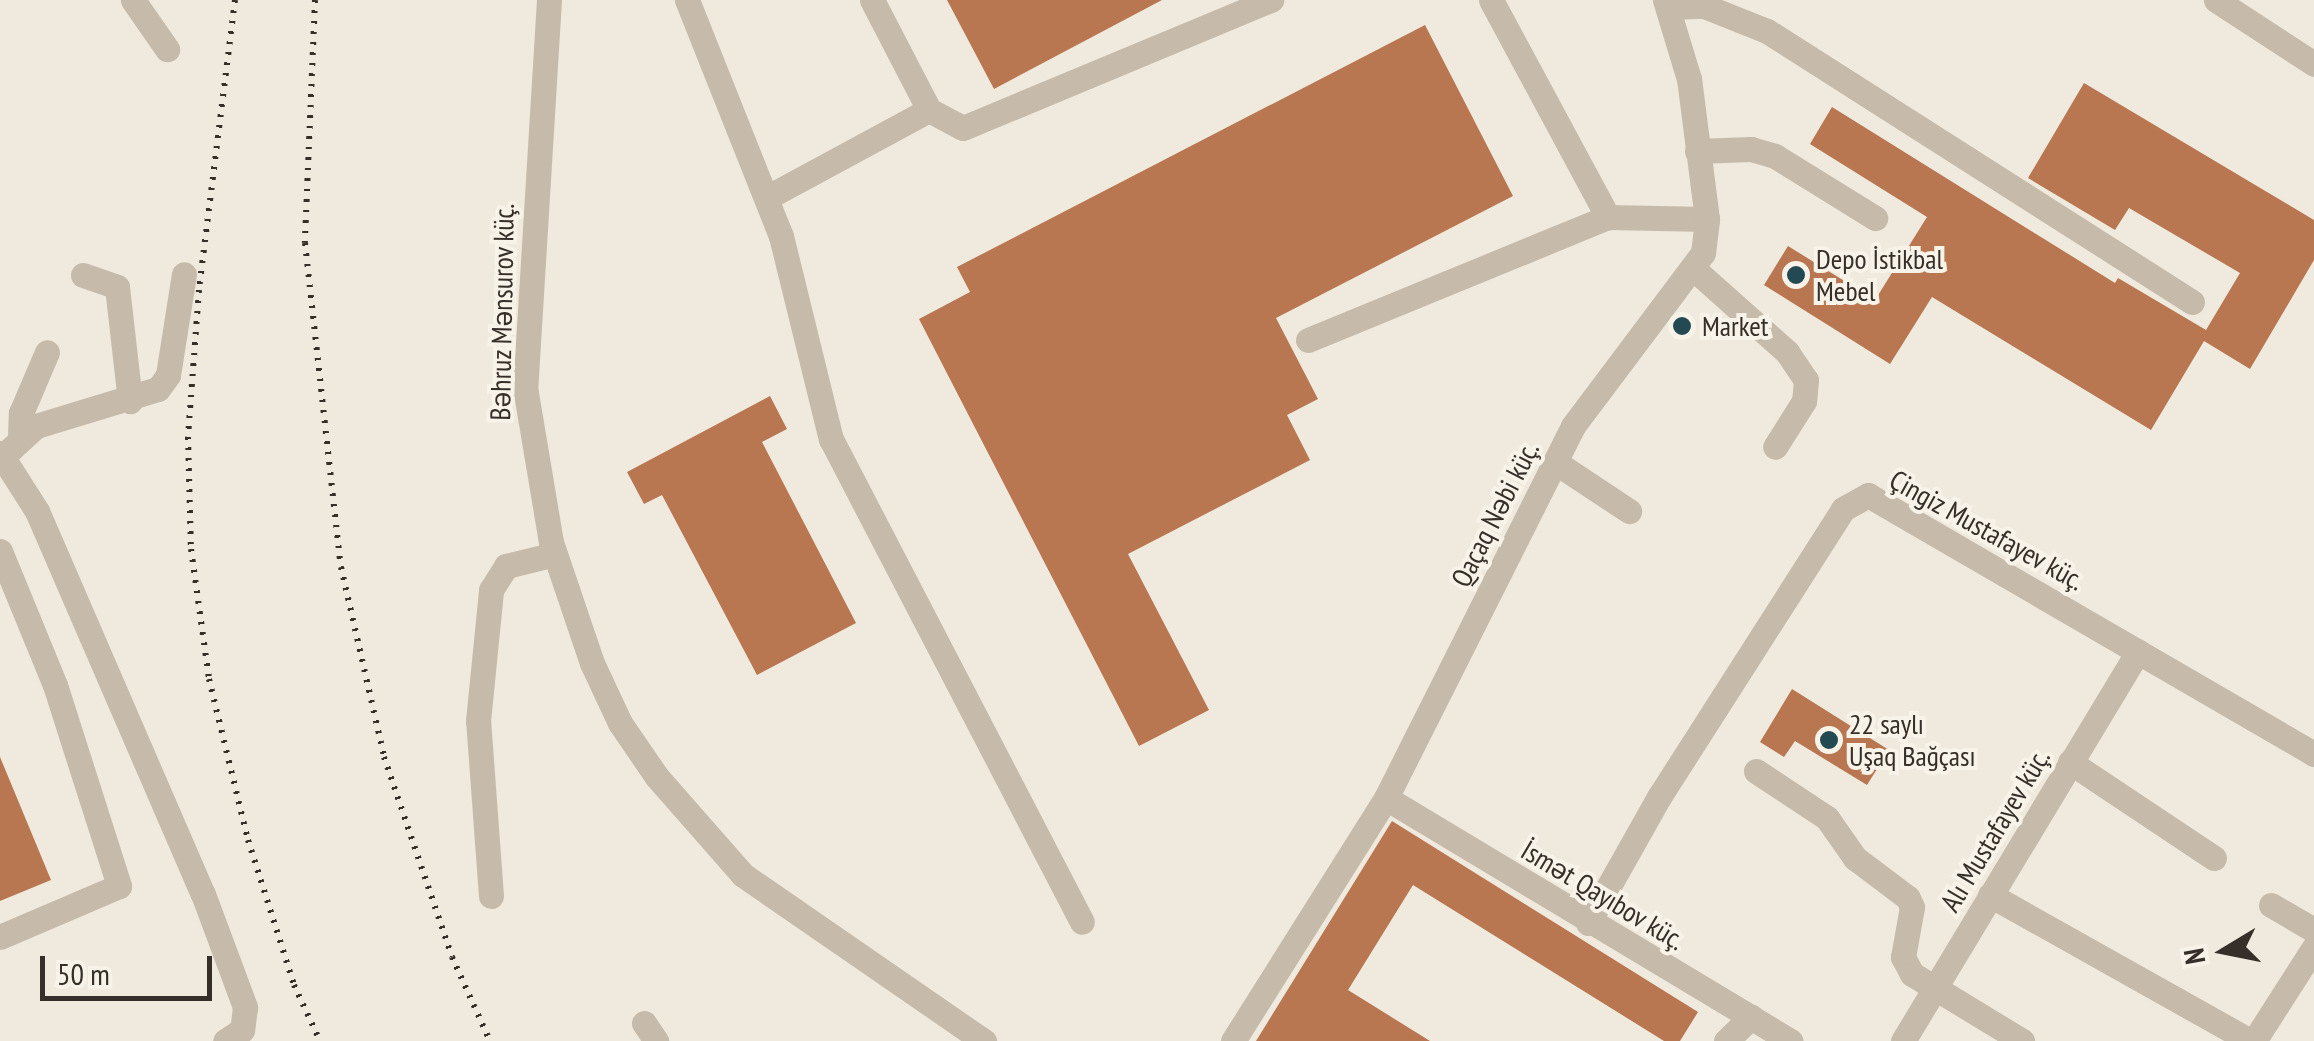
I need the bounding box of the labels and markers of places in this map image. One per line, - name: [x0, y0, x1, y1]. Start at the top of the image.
- place label: Depo İstikbal Mebel: [1816, 242, 1943, 308]
- marker: Depo İstikbal Mebel: [1785, 264, 1807, 286]
- place label: Market: [1702, 309, 1769, 343]
- marker: Market: [1671, 315, 1693, 337]
- place label: 22 saylı Uşaq Bağçası: [1849, 707, 1975, 773]
- marker: 22 saylı Uşaq Bağçası: [1818, 729, 1840, 751]

